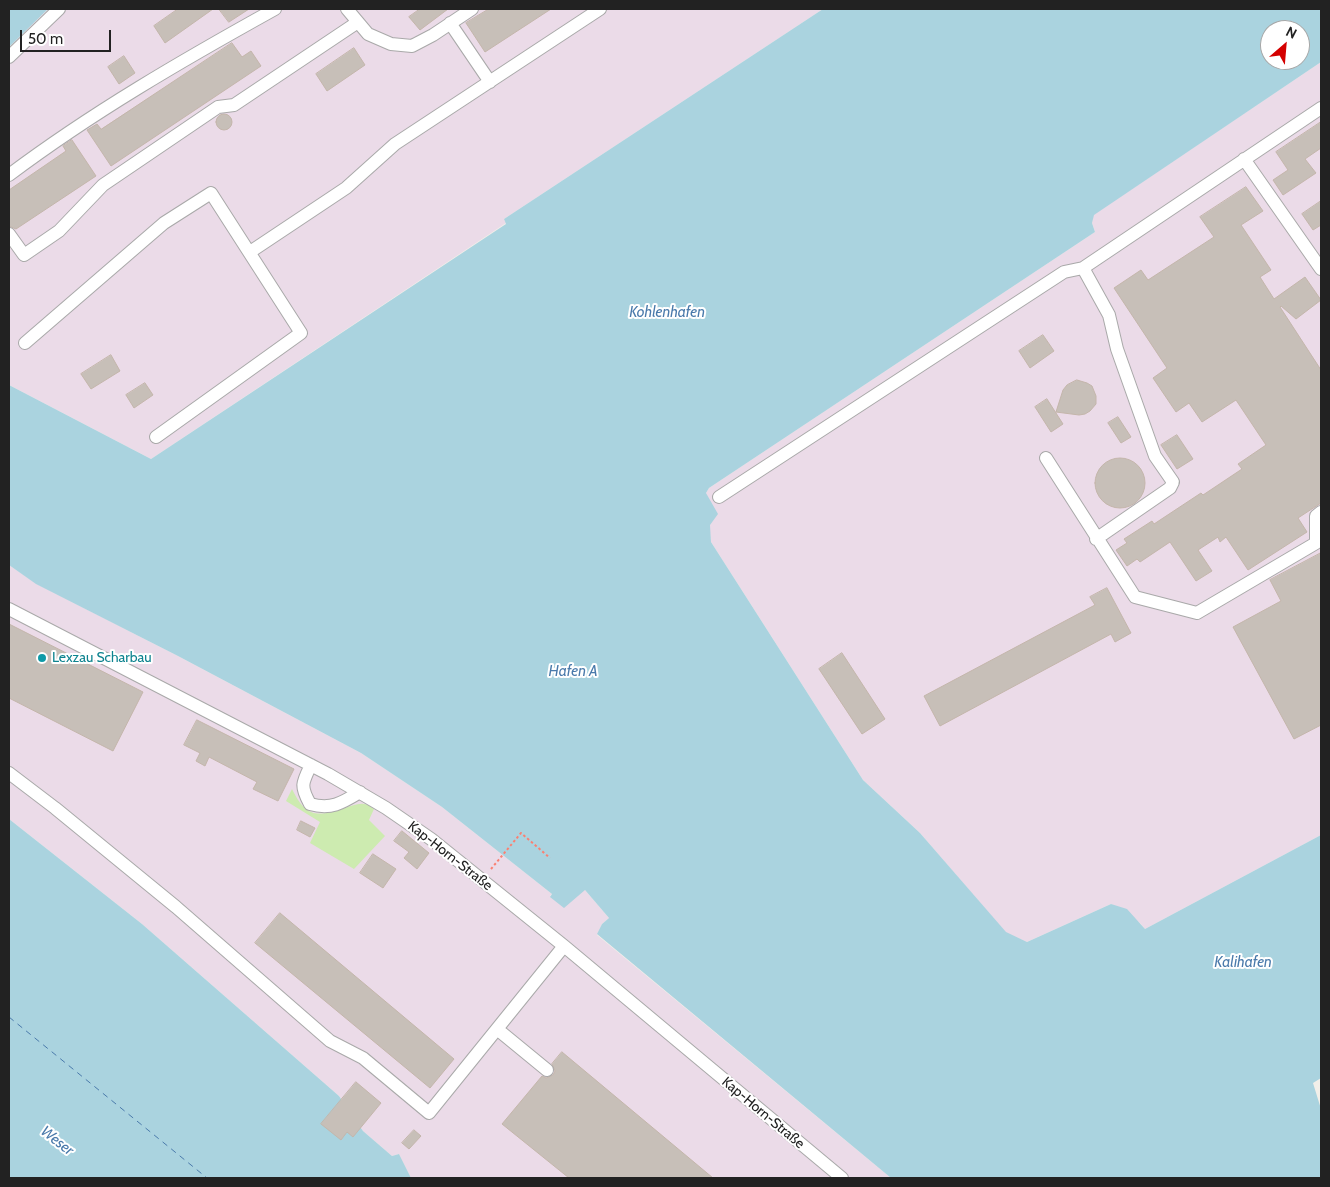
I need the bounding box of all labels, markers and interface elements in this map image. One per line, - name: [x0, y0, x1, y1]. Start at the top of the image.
- scale bar: [22, 20, 114, 52]
- north arrow: [1260, 20, 1310, 70]
- text: N: [1283, 22, 1300, 43]
- text: 50 m: [28, 30, 63, 48]
- water label: Kohlenhafen: [629, 304, 705, 322]
- place label: Lexzau Scharbau: [52, 650, 151, 666]
- marker: Lexzau Scharbau: [36, 652, 48, 664]
- water label: Hafen A: [549, 663, 597, 681]
- street label: Kap-Horn-Straße: [404, 818, 496, 894]
- water label: Kalihafen: [1214, 954, 1272, 972]
- street label: Kap-Horn-Straße: [718, 1074, 808, 1152]
- water label: Weser: [37, 1123, 77, 1159]

